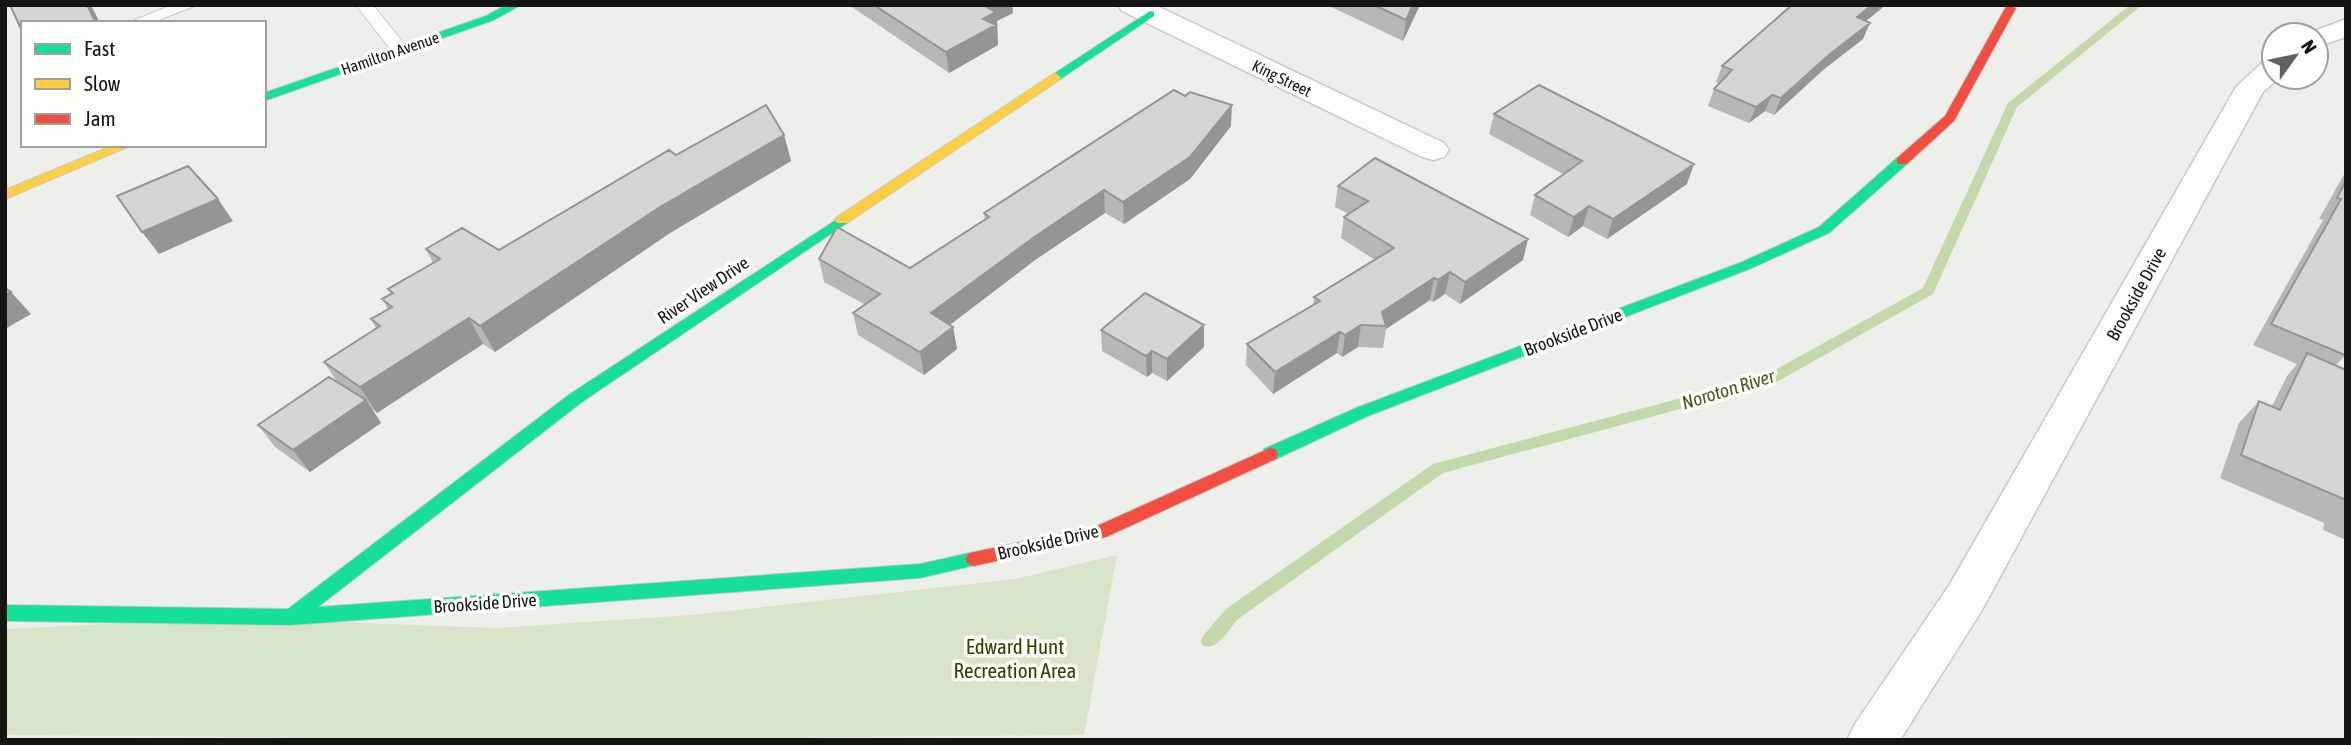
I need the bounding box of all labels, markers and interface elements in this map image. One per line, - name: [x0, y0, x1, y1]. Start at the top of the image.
- legend: [21, 21, 266, 147]
- north arrow: [2260, 21, 2330, 91]
- street label: Hamilton Avenue: [339, 28, 441, 78]
- text: Fast: [84, 36, 115, 60]
- text: N: [2297, 36, 2322, 57]
- street label: King Street: [1249, 56, 1315, 101]
- text: Slow: [84, 71, 121, 95]
- text: Jam: [84, 106, 116, 130]
- street label: Brookside Drive: [2102, 244, 2170, 344]
- street label: River View Drive: [653, 252, 753, 328]
- street label: Brookside Drive: [1521, 304, 1625, 360]
- water label: Noroton River: [1679, 364, 1778, 414]
- street label: Brookside Drive: [995, 520, 1101, 564]
- street label: Brookside Drive: [433, 589, 537, 617]
- park label: Edward Hunt Recreation Area: [954, 634, 1076, 682]

